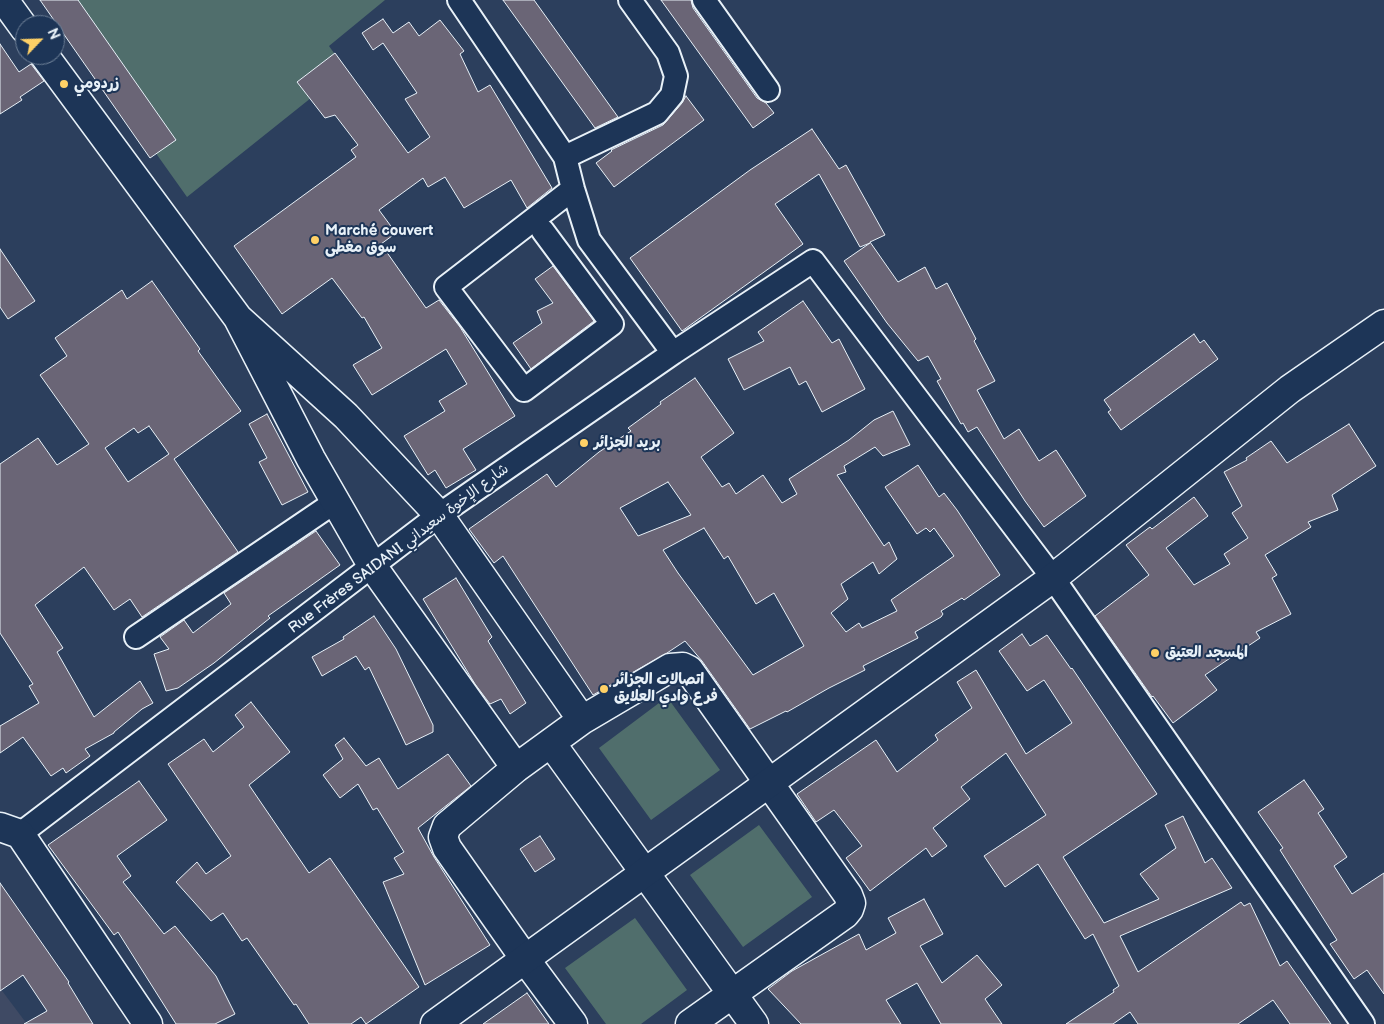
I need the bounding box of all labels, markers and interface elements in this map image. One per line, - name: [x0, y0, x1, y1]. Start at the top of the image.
- north arrow: [15, 15, 65, 65]
- text: N: [43, 26, 63, 42]
- place label: زردومي: [74, 75, 119, 93]
- marker: زردومي: [58, 78, 70, 90]
- place label: Marché couvert سوق مغطى: [325, 222, 433, 257]
- marker: Marché couvert سوق مغطى: [309, 234, 321, 246]
- place label: بريد الجزائر: [594, 434, 660, 452]
- marker: بريد الجزائر: [578, 437, 590, 449]
- street label: Rue Frères SAIDANI شارع الإخوة سعيداني: [285, 460, 513, 638]
- place label: المسجد العتيق: [1165, 644, 1248, 662]
- marker: المسجد العتيق: [1149, 647, 1161, 659]
- place label: اتصالات الجزائر فرع وادي العلايق: [614, 671, 718, 706]
- marker: اتصالات الجزائر فرع وادي العلايق: [598, 683, 610, 695]

